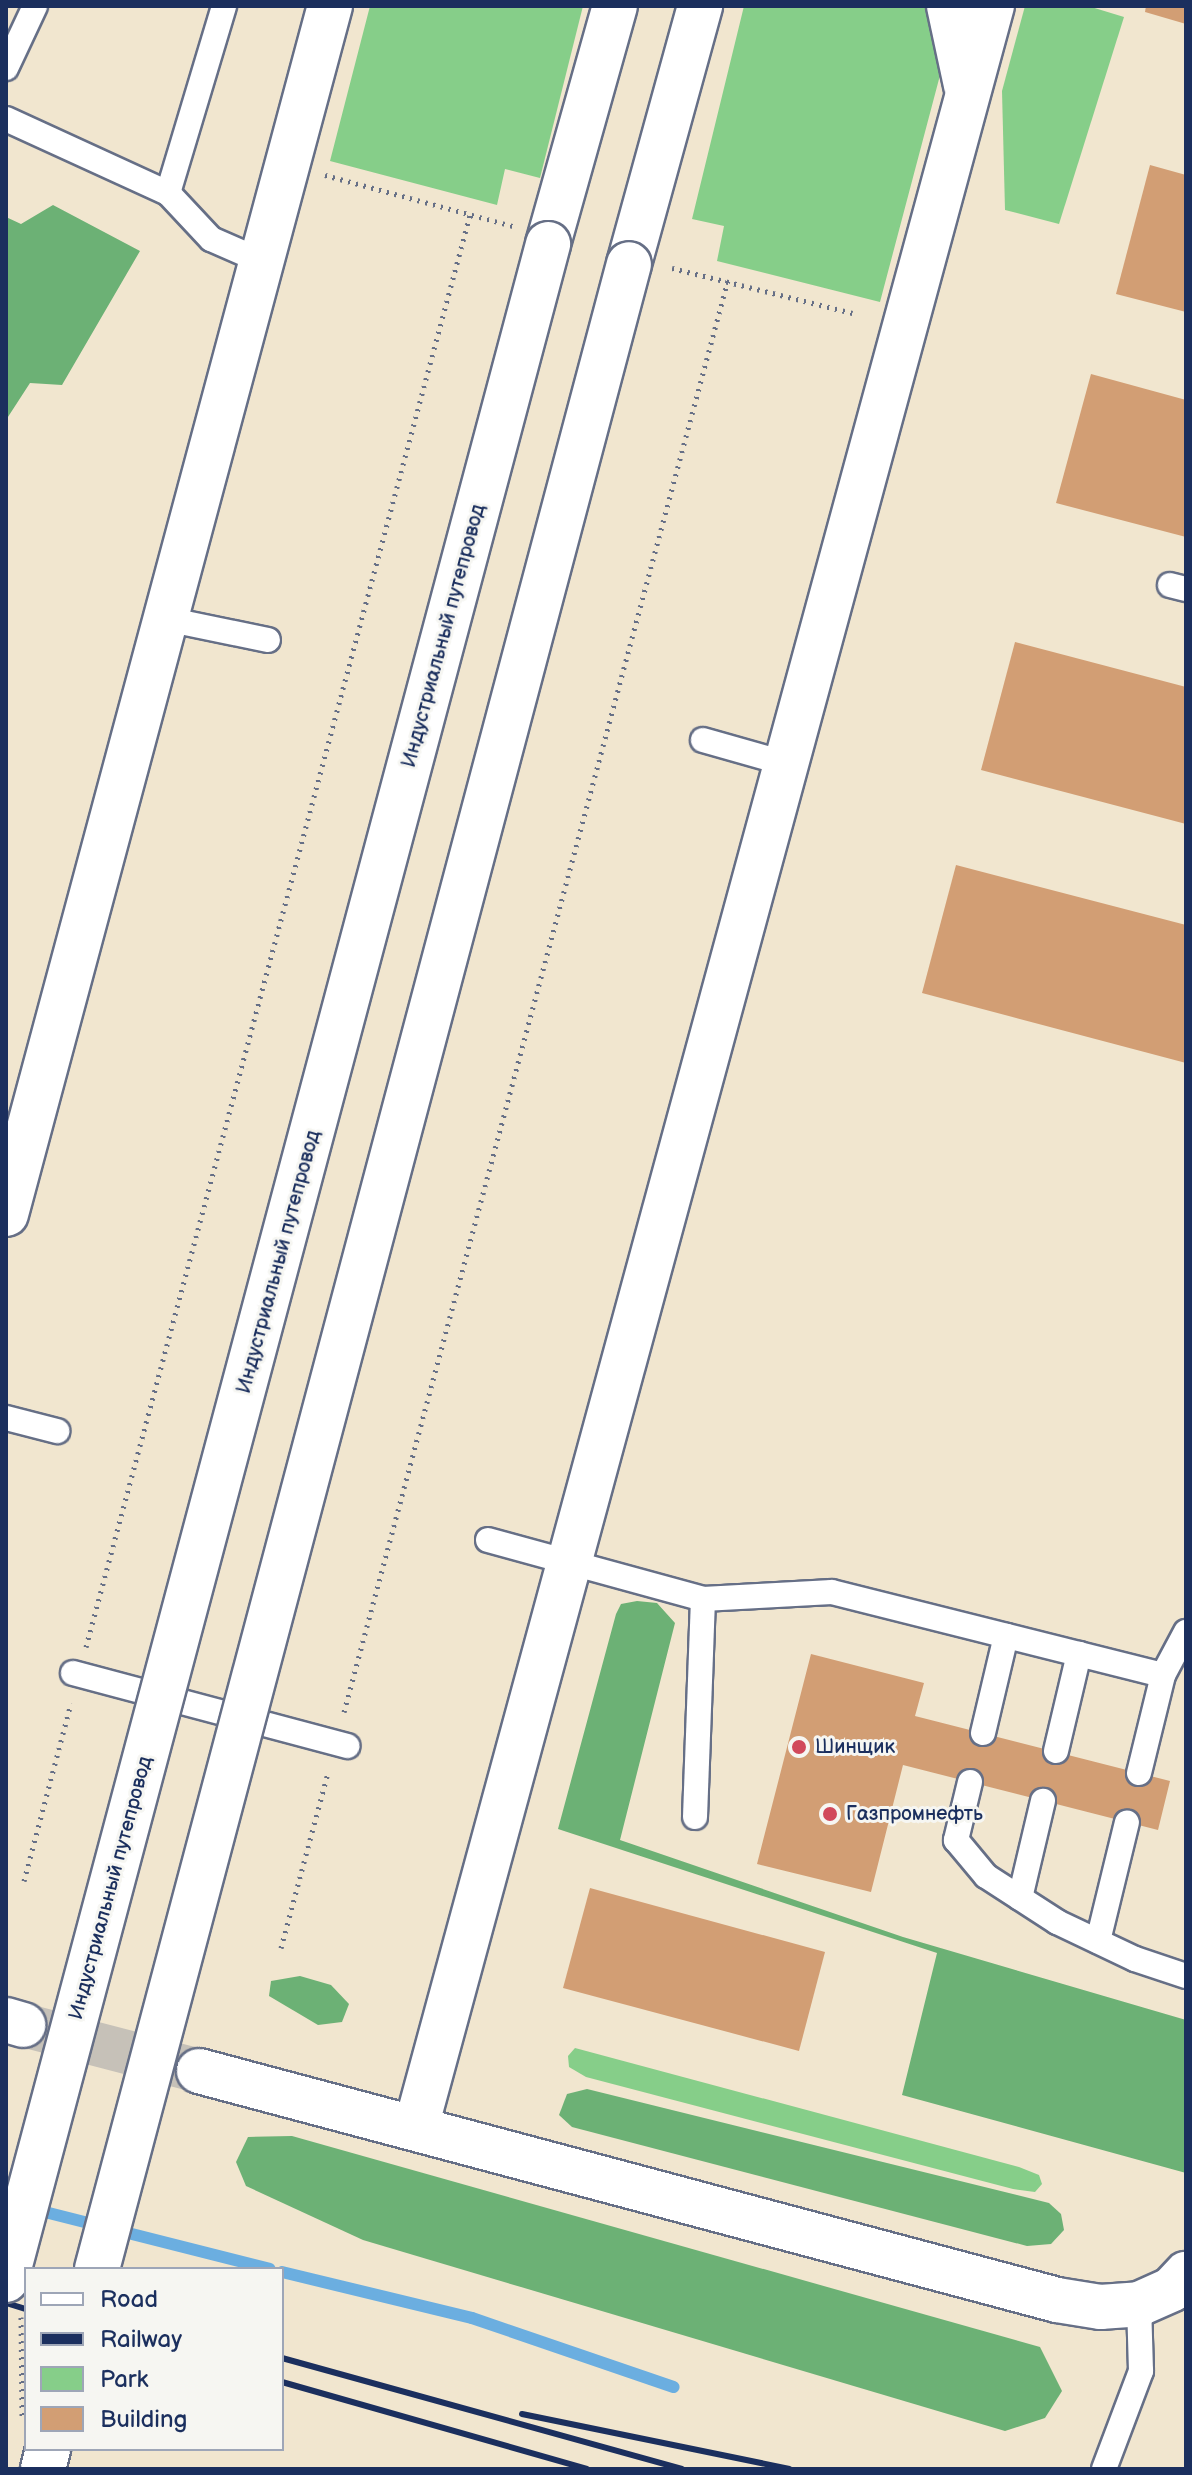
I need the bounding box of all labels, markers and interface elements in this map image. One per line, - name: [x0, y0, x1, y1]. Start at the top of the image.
- street label: Индустриальный путепровод: [397, 502, 491, 770]
- street label: Индустриальный путепровод: [232, 1128, 326, 1396]
- place label: Шинщик: [815, 1735, 895, 1759]
- marker: Шинщик: [790, 1738, 808, 1756]
- street label: Индустриальный путепровод: [64, 1754, 158, 2022]
- place label: Газпромнефть: [846, 1802, 983, 1826]
- marker: Газпромнефть: [821, 1805, 839, 1823]
- legend: [24, 2267, 284, 2451]
- text: Road: [100, 2285, 158, 2314]
- text: Railway: [100, 2325, 182, 2354]
- text: Park: [100, 2365, 148, 2394]
- text: Building: [100, 2405, 187, 2434]

